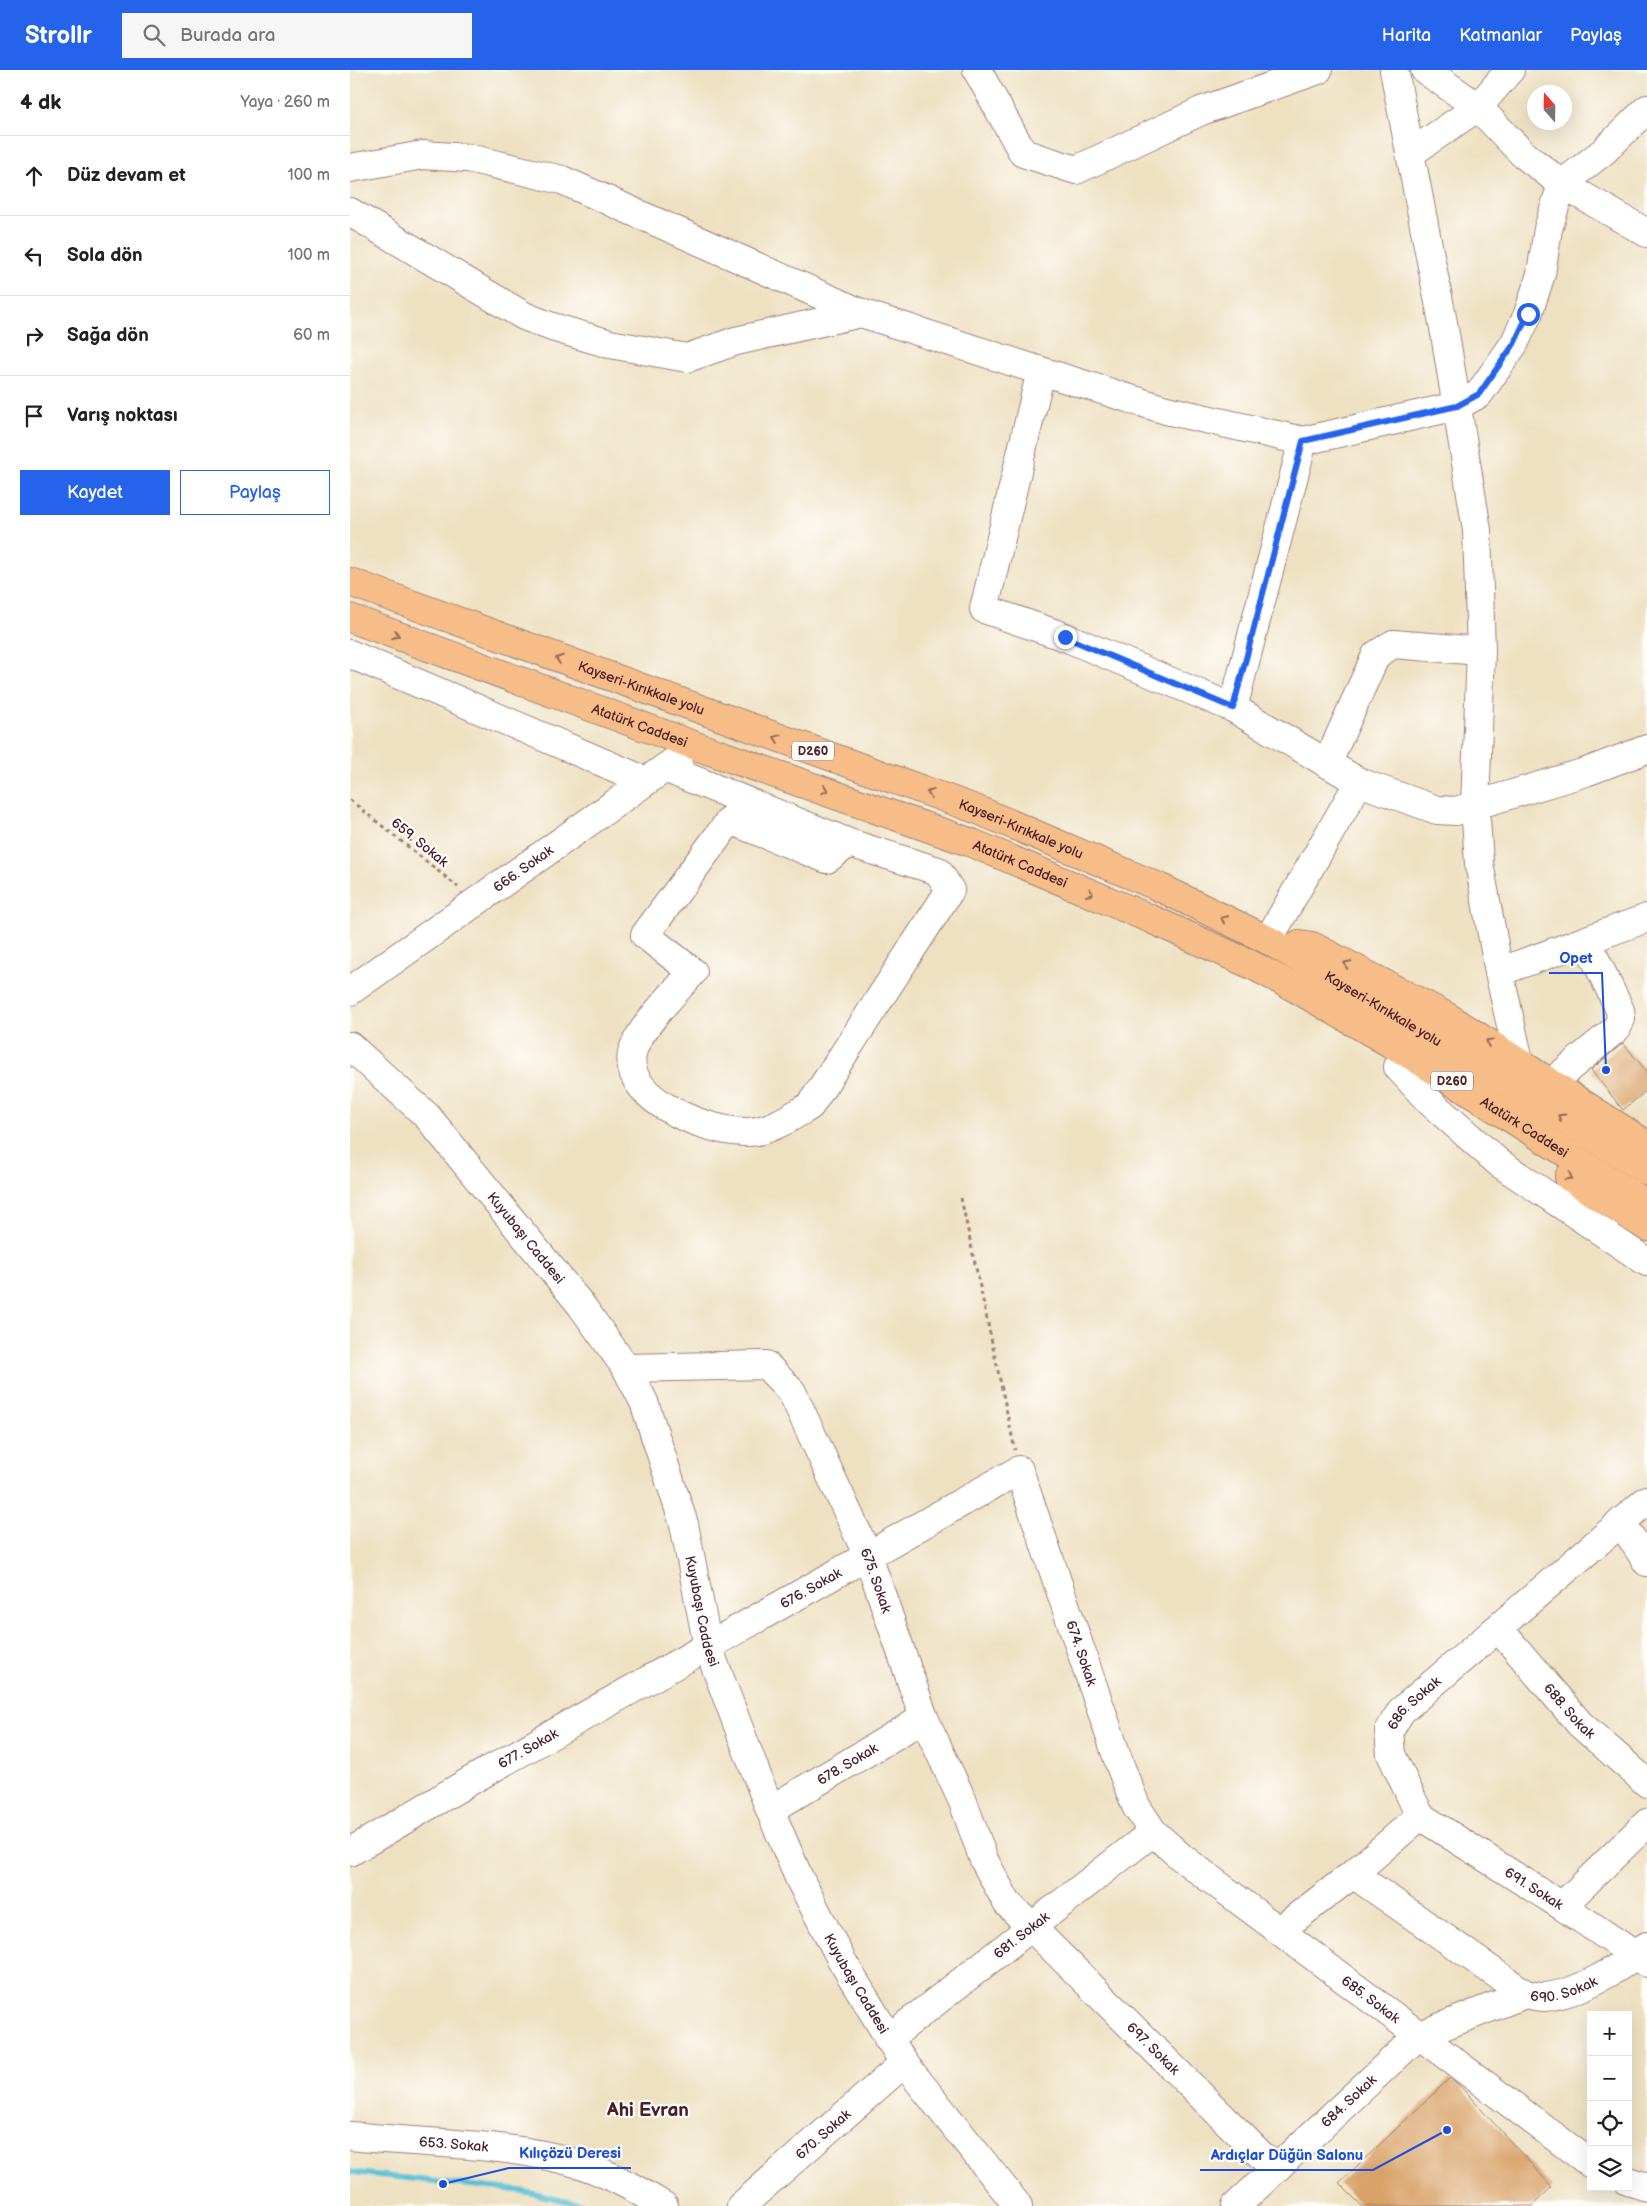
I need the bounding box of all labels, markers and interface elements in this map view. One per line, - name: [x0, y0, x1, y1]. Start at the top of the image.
- search box: [122, 13, 472, 58]
- text: Strollr: [25, 21, 92, 50]
- icon: search: [140, 21, 168, 49]
- text: Burada ara: [180, 24, 275, 47]
- text: Harita: [1382, 25, 1431, 46]
- text: Katmanlar: [1459, 25, 1542, 46]
- text: Paylaş: [1570, 25, 1622, 46]
- north arrow: [1527, 85, 1572, 130]
- text: 4 dk: [20, 90, 61, 115]
- text: Yaya · 260 m: [240, 93, 330, 112]
- icon: ahead: [20, 162, 48, 190]
- text: Düz devam et: [67, 164, 186, 187]
- text: 100 m: [287, 166, 330, 185]
- icon: left: [20, 242, 48, 270]
- text: Sola dön: [67, 244, 143, 267]
- text: 100 m: [287, 246, 330, 265]
- route start: [1517, 303, 1540, 326]
- icon: right: [20, 322, 48, 350]
- text: Sağa dön: [67, 324, 149, 347]
- text: 60 m: [293, 326, 330, 345]
- icon: arrive: [20, 402, 48, 430]
- text: Varış noktası: [67, 404, 178, 427]
- button: Kaydet: [20, 470, 170, 515]
- button: Paylaş: [180, 470, 330, 515]
- route end: [1054, 626, 1077, 649]
- one-way arrow: [391, 629, 399, 639]
- one-way arrow: [555, 655, 563, 665]
- street label: Kayseri-Kırıkkale yolu: [576, 657, 707, 719]
- street label: Atatürk Caddesi: [589, 700, 690, 751]
- one-way arrow: [773, 734, 782, 744]
- road number: D260: [792, 741, 834, 760]
- one-way arrow: [820, 784, 828, 794]
- one-way arrow: [926, 789, 935, 799]
- street label: Kayseri-Kırıkkale yolu: [956, 796, 1086, 863]
- street label: 659. Sokak: [388, 814, 452, 871]
- street label: Atatürk Caddesi: [970, 836, 1070, 892]
- street label: 666. Sokak: [490, 842, 557, 896]
- one-way arrow: [1085, 886, 1094, 897]
- one-way arrow: [1220, 915, 1229, 925]
- callout: Opet: [1549, 943, 1602, 973]
- text: Opet: [1559, 949, 1593, 968]
- one-way arrow: [1343, 960, 1352, 970]
- street label: Kayseri-Kırıkkale yolu: [1321, 967, 1445, 1050]
- one-way arrow: [1485, 1039, 1494, 1049]
- road number: D260: [1431, 1071, 1473, 1090]
- street label: Atatürk Caddesi: [1477, 1093, 1571, 1161]
- one-way arrow: [1558, 1114, 1567, 1124]
- one-way arrow: [1563, 1171, 1572, 1180]
- street label: Kuyubaşı Caddesi: [483, 1189, 568, 1287]
- street label: 675. Sokak: [856, 1545, 895, 1615]
- street label: Kuyubaşı Caddesi: [681, 1554, 723, 1669]
- street label: 676. Sokak: [777, 1564, 845, 1613]
- street label: 674. Sokak: [1062, 1618, 1100, 1688]
- street label: 686. Sokak: [1384, 1673, 1444, 1733]
- street label: 688. Sokak: [1540, 1680, 1599, 1743]
- street label: 677. Sokak: [495, 1725, 561, 1772]
- street label: 678. Sokak: [814, 1740, 881, 1789]
- street label: 691. Sokak: [1501, 1864, 1566, 1914]
- street label: 681. Sokak: [990, 1908, 1053, 1962]
- street label: Kuyubaşı Caddesi: [820, 1931, 892, 2037]
- street label: 685. Sokak: [1338, 1972, 1403, 2027]
- street label: 690. Sokak: [1529, 1973, 1600, 2006]
- map controls: [1587, 2011, 1632, 2191]
- button: +: [1587, 2011, 1632, 2056]
- street label: 697. Sokak: [1123, 2019, 1183, 2079]
- button: −: [1587, 2056, 1632, 2101]
- street label: 684. Sokak: [1318, 2071, 1380, 2131]
- district label: Ahi Evran: [606, 2099, 689, 2122]
- button: locate: [1587, 2101, 1632, 2146]
- street label: 670. Sokak: [792, 2106, 854, 2163]
- street label: 653. Sokak: [419, 2133, 489, 2156]
- callout: Kılıçözü Deresi: [509, 2138, 631, 2168]
- callout: Ardıçlar Düğün Salonu: [1200, 2140, 1373, 2170]
- text: Kılıçözü Deresi: [519, 2144, 621, 2163]
- text: Ardıçlar Düğün Salonu: [1210, 2146, 1363, 2165]
- button: layers: [1587, 2146, 1632, 2191]

